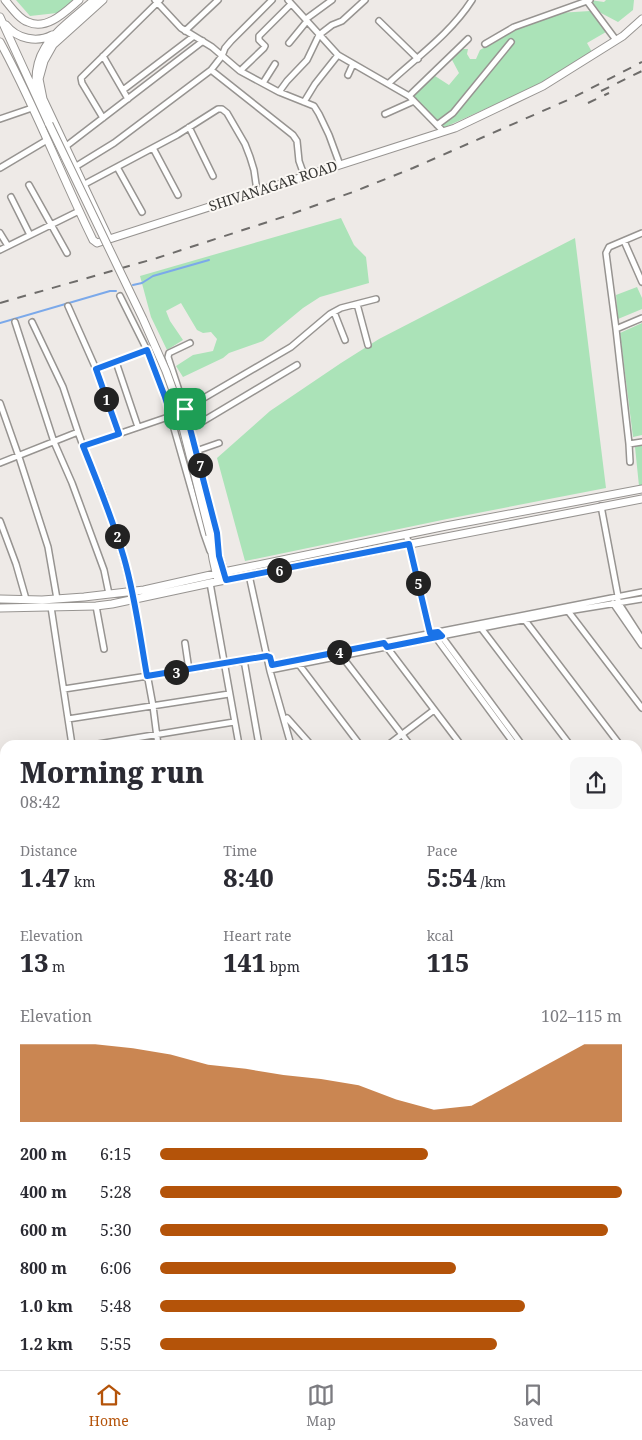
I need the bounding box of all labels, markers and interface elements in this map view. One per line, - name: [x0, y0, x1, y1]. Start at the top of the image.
- street label: SHIVANAGAR ROAD: [206, 156, 340, 215]
- pin: 1: [94, 386, 118, 412]
- pin: [164, 388, 206, 430]
- text: 1: [103, 390, 110, 409]
- icon: arrive: [171, 395, 199, 423]
- pin: 7: [188, 452, 212, 478]
- text: 7: [197, 456, 204, 475]
- pin: 2: [104, 524, 130, 548]
- text: 2: [114, 527, 121, 546]
- pin: 6: [266, 558, 292, 582]
- text: 6: [276, 561, 283, 580]
- pin: 5: [406, 570, 430, 596]
- text: 5: [415, 574, 422, 593]
- pin: 4: [326, 640, 352, 664]
- text: 4: [336, 643, 343, 662]
- pin: 3: [164, 660, 188, 684]
- text: 3: [173, 663, 180, 682]
- text: Morning run: [20, 753, 204, 791]
- button: share: [570, 757, 622, 809]
- text: 08:42: [20, 791, 60, 813]
- text: Distance: [20, 841, 77, 860]
- text: Time: [223, 841, 257, 860]
- text: Pace: [427, 841, 457, 860]
- text: 1.47: [20, 860, 70, 894]
- text: 8:40: [223, 860, 274, 894]
- text: 5:54: [427, 860, 477, 894]
- text: km: [70, 872, 95, 891]
- text: /km: [477, 872, 506, 891]
- text: Elevation: [20, 926, 83, 945]
- text: Heart rate: [223, 926, 292, 945]
- text: kcal: [427, 926, 454, 945]
- text: 13: [20, 945, 48, 979]
- text: 141: [223, 945, 266, 979]
- text: 115: [427, 945, 469, 979]
- text: m: [48, 957, 65, 976]
- text: bpm: [266, 957, 300, 976]
- text: Elevation: [20, 1005, 92, 1027]
- text: 102–115 m: [541, 1005, 622, 1027]
- text: 200 m: [20, 1143, 67, 1165]
- text: 6:15: [100, 1143, 131, 1165]
- text: 400 m: [20, 1181, 67, 1203]
- text: 5:28: [100, 1181, 131, 1203]
- text: 600 m: [20, 1219, 67, 1241]
- text: 5:30: [100, 1219, 131, 1241]
- text: 800 m: [20, 1257, 67, 1279]
- text: 6:06: [100, 1257, 131, 1279]
- text: 1.0 km: [20, 1295, 73, 1317]
- text: 5:48: [100, 1295, 131, 1317]
- text: 1.2 km: [20, 1333, 73, 1355]
- text: 5:55: [100, 1333, 131, 1355]
- tab: Home: [89, 1381, 129, 1430]
- tab: Map: [306, 1381, 336, 1430]
- tab: Saved: [513, 1381, 553, 1430]

